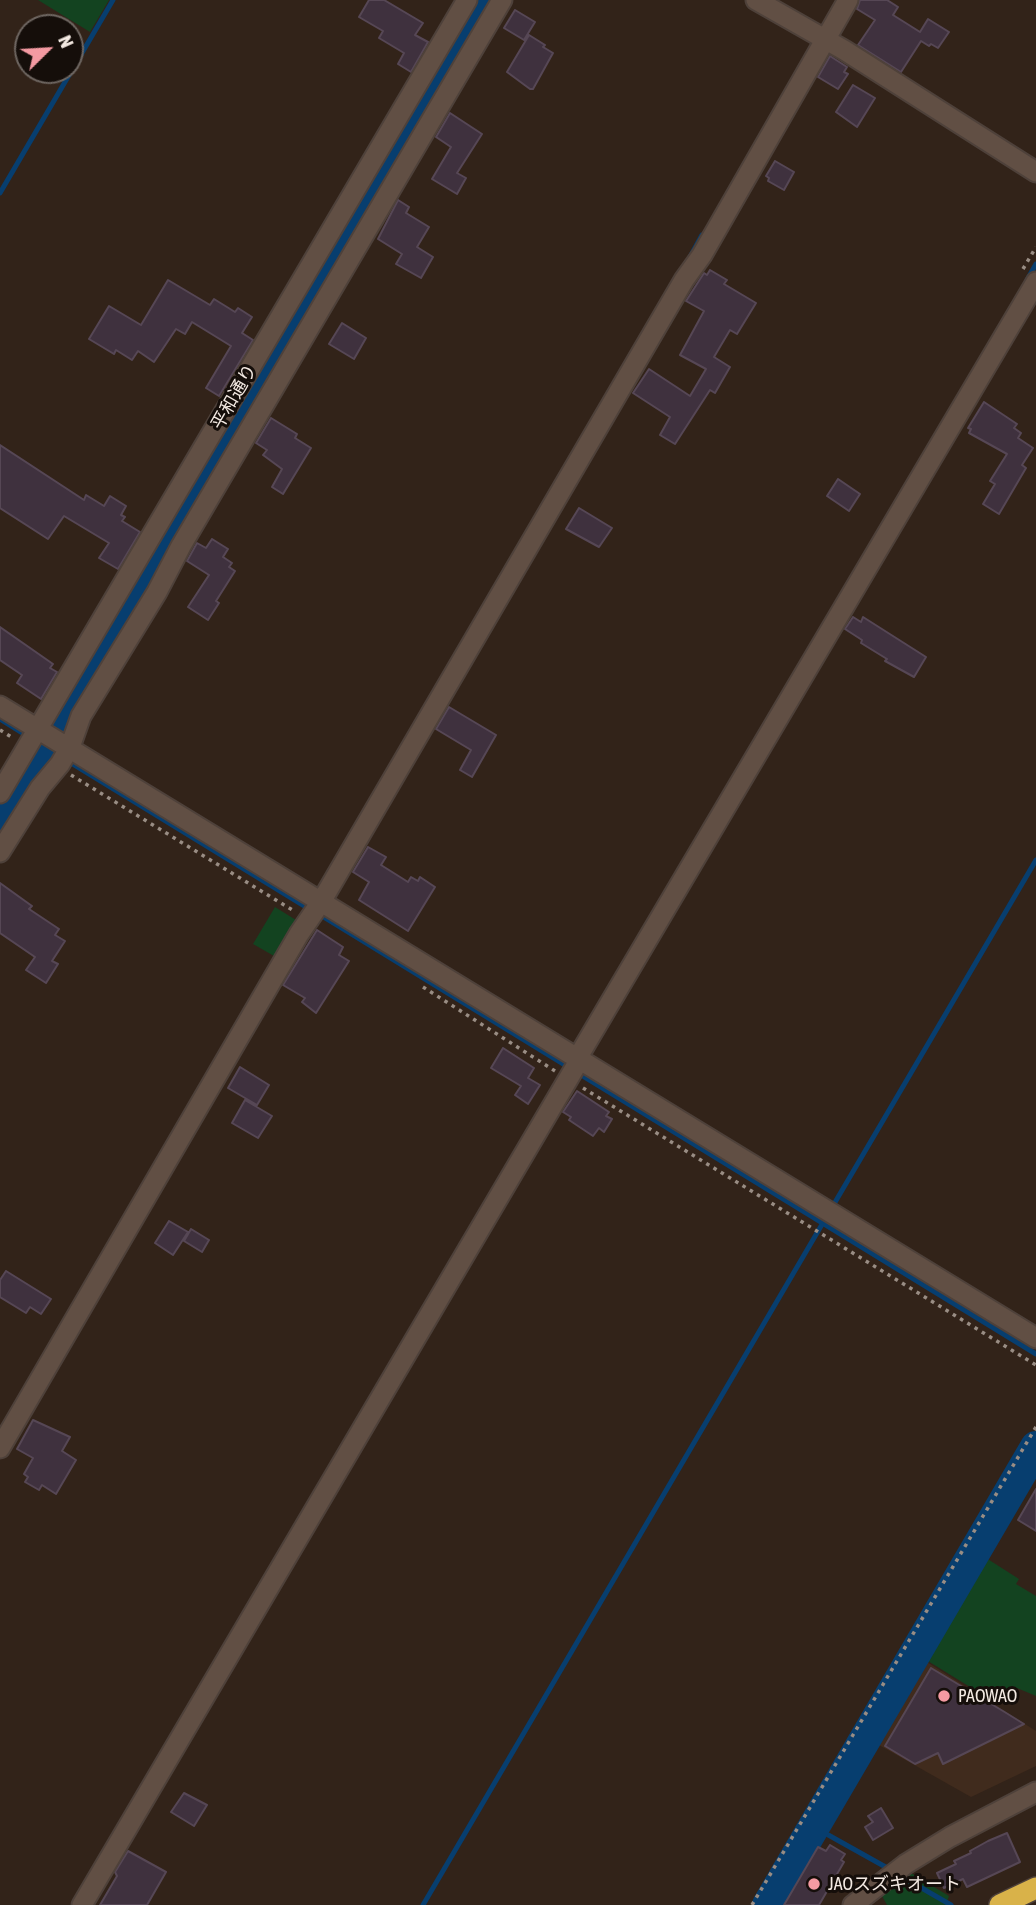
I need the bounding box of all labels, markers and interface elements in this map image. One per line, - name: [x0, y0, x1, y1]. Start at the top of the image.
- north arrow: [14, 14, 84, 84]
- text: N: [54, 32, 79, 51]
- street label: 平和通り: [207, 360, 261, 434]
- place label: PAOWAO: [958, 1685, 1017, 1707]
- marker: PAOWAO: [936, 1688, 952, 1704]
- place label: JAOスズキオート: [828, 1873, 961, 1895]
- marker: JAOスズキオート: [806, 1876, 822, 1892]

